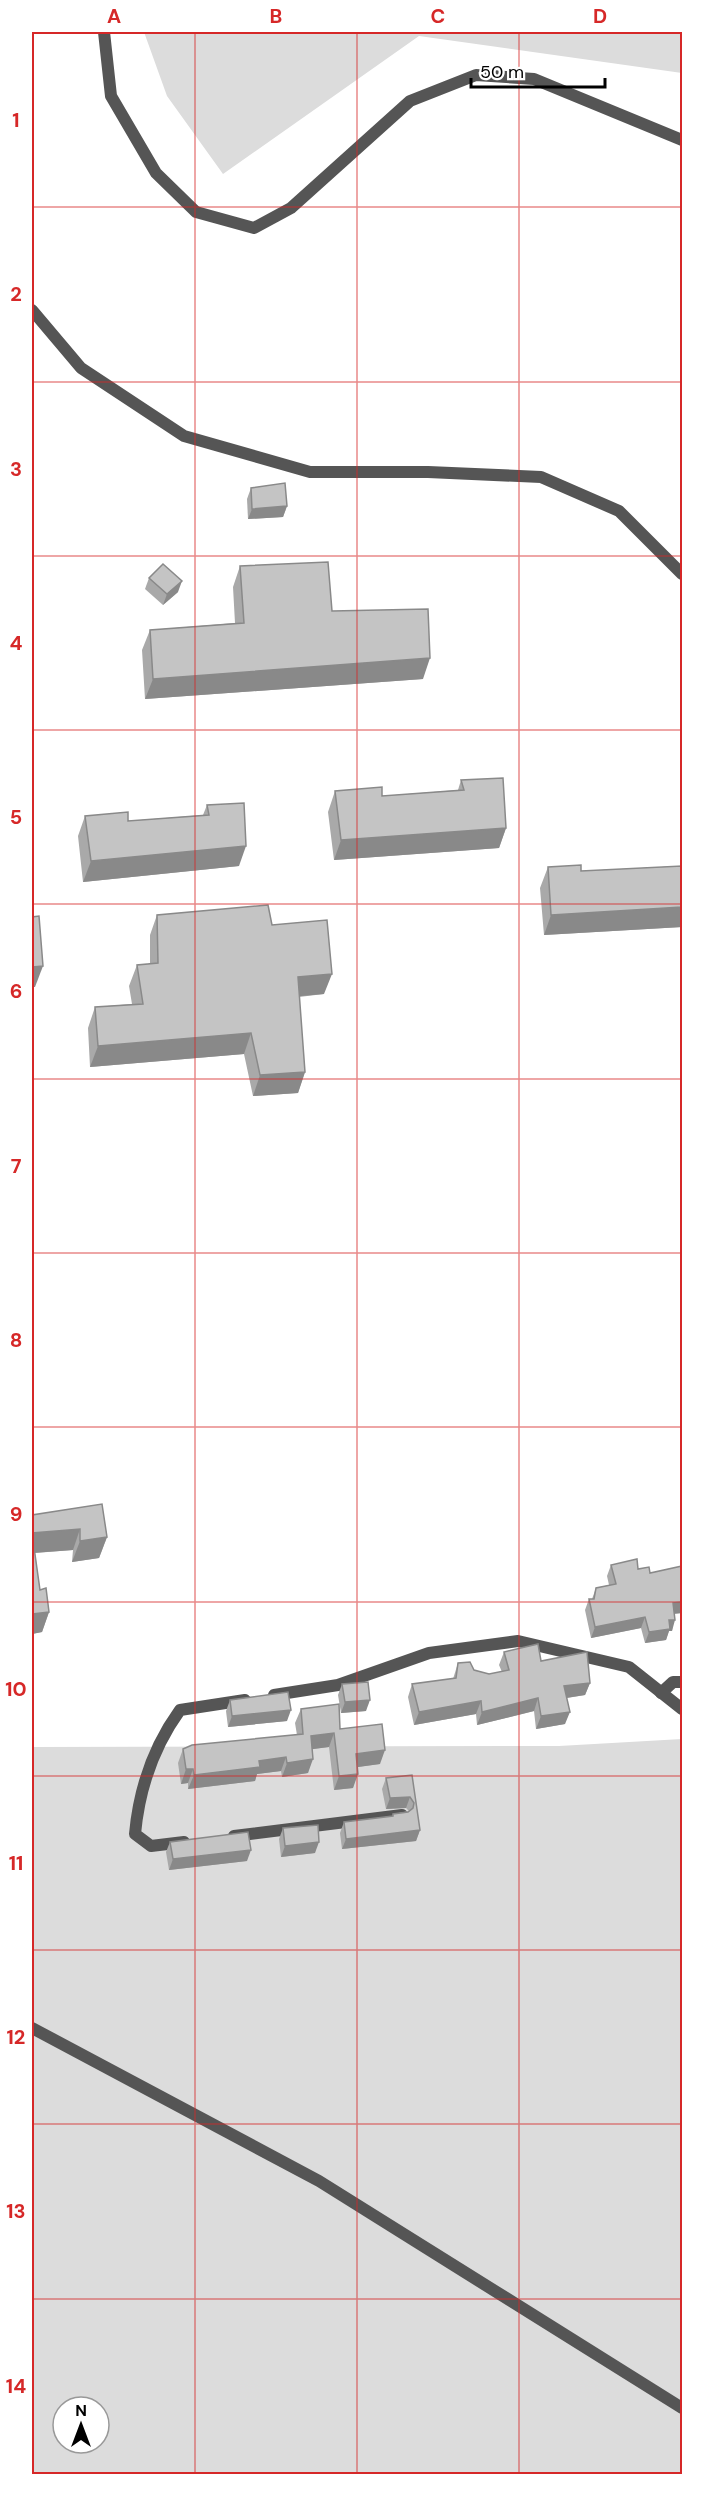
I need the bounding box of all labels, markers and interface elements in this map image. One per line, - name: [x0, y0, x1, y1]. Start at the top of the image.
- text: A: [107, 3, 121, 29]
- text: B: [270, 3, 282, 29]
- text: C: [431, 3, 445, 29]
- text: D: [593, 3, 607, 29]
- scale bar: [471, 51, 604, 89]
- text: 50 m: [480, 60, 524, 84]
- text: 1: [12, 107, 20, 133]
- text: 2: [10, 281, 22, 307]
- text: 3: [10, 456, 22, 482]
- text: 4: [10, 630, 23, 656]
- text: 5: [10, 804, 22, 830]
- text: 6: [10, 978, 22, 1004]
- text: 7: [11, 1153, 22, 1179]
- text: 8: [10, 1327, 22, 1353]
- text: 9: [10, 1501, 22, 1527]
- text: 10: [5, 1676, 27, 1702]
- text: 11: [9, 1850, 23, 1876]
- text: 12: [7, 2024, 25, 2050]
- text: 13: [6, 2198, 26, 2224]
- text: 14: [6, 2373, 26, 2399]
- north arrow: [51, 2395, 111, 2455]
- text: N: [75, 2400, 87, 2421]

